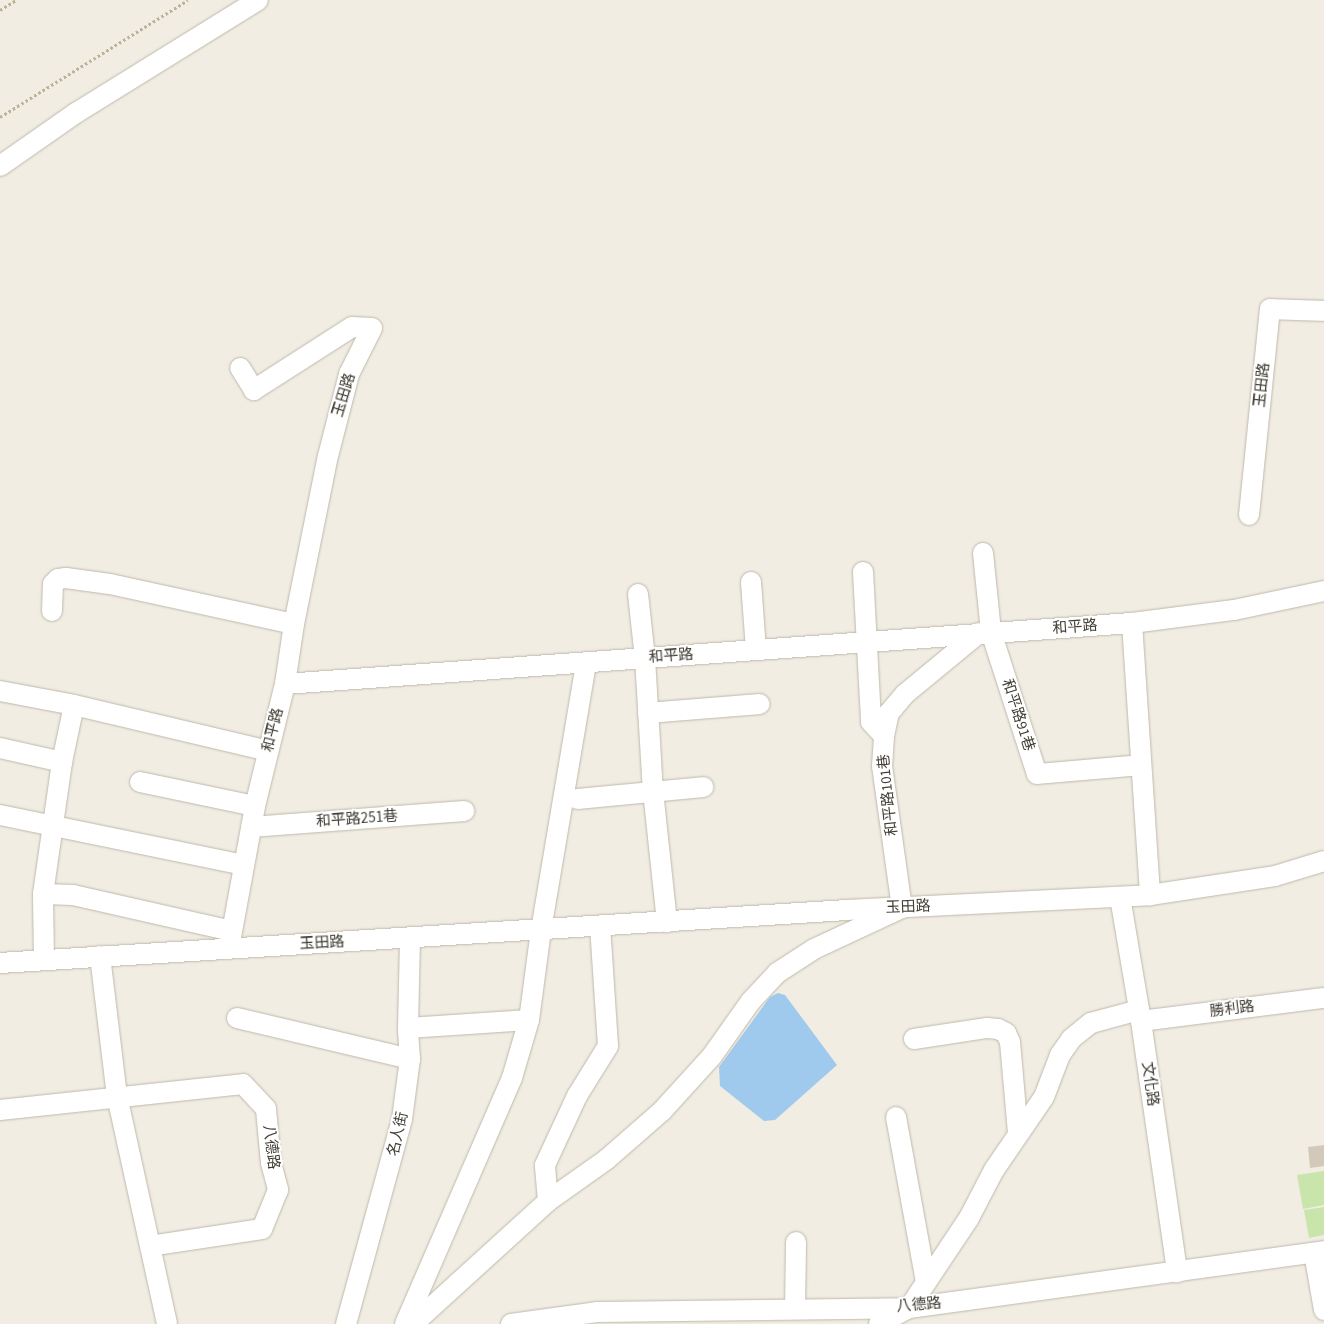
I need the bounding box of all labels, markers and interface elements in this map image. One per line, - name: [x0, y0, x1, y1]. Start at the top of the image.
- street label: 玉田路: [1251, 362, 1273, 408]
- street label: 玉田路: [329, 371, 359, 419]
- street label: 和平路: [1052, 616, 1098, 638]
- street label: 和平路: [648, 645, 694, 667]
- street label: 和平路91巷: [998, 677, 1038, 753]
- street label: 和平路: [259, 706, 287, 754]
- street label: 和平路101巷: [875, 753, 901, 837]
- street label: 和平路251巷: [315, 807, 399, 831]
- street label: 玉田路: [885, 897, 931, 917]
- street label: 玉田路: [299, 933, 345, 953]
- street label: 勝利路: [1209, 997, 1255, 1021]
- street label: 文化路: [1138, 1060, 1162, 1108]
- street label: 名人街: [384, 1110, 412, 1158]
- street label: 八德路: [259, 1124, 283, 1170]
- street label: 八德路: [896, 1294, 942, 1316]

